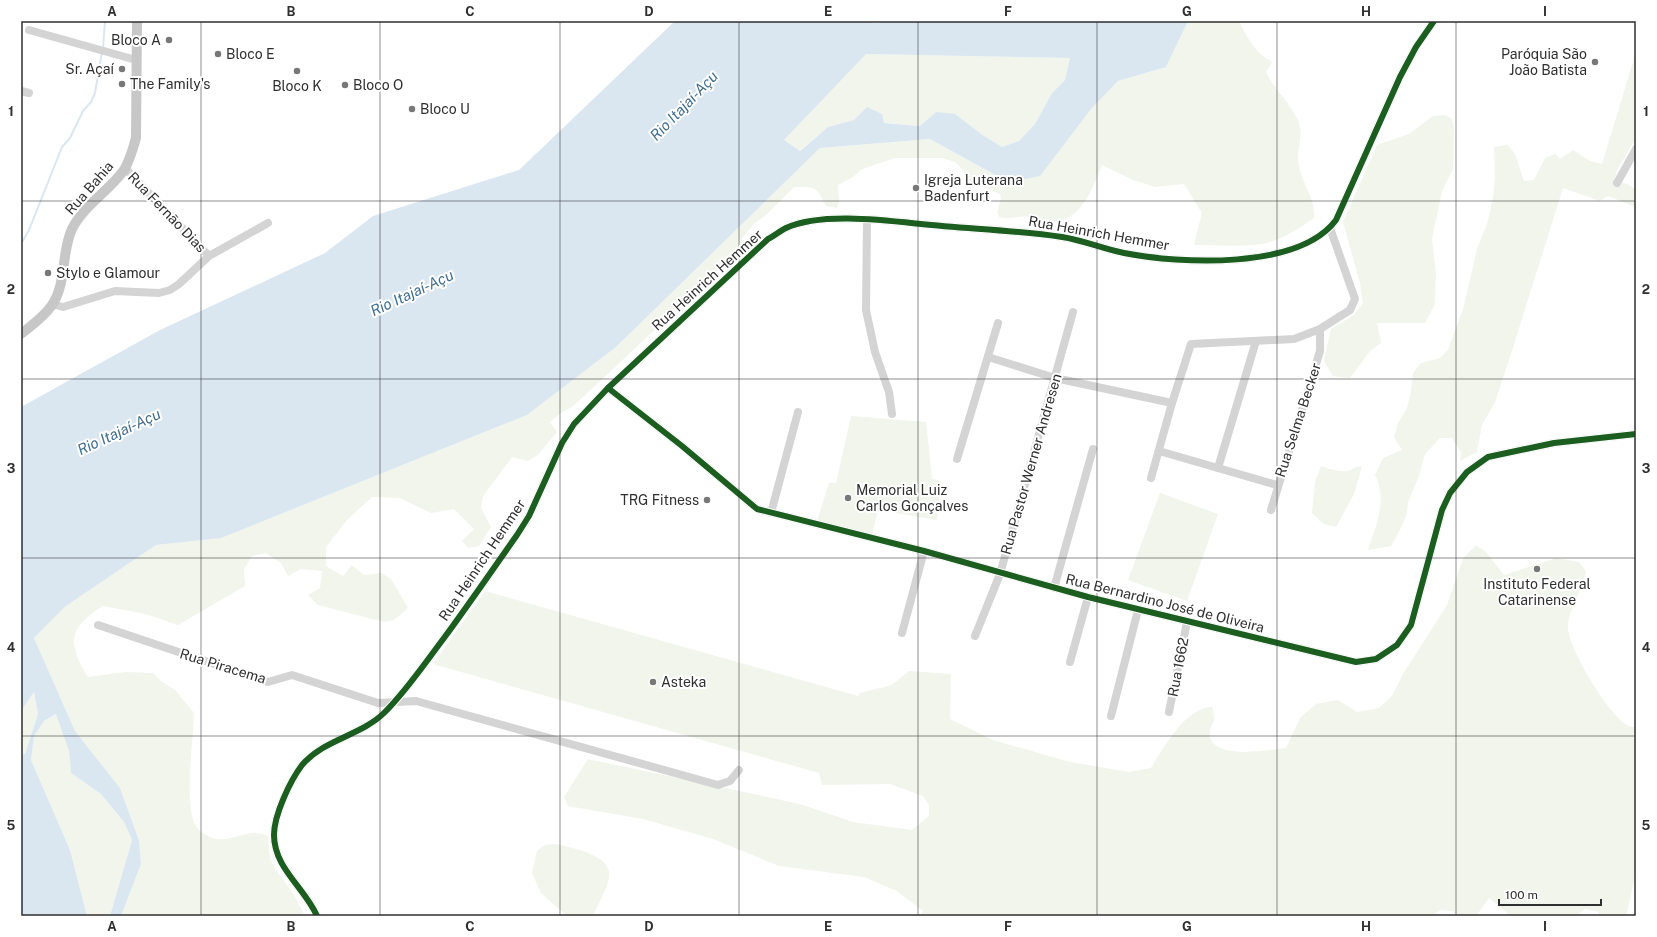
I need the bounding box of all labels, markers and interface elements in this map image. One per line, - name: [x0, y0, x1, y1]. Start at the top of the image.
- text: A: [107, 4, 117, 19]
- text: B: [287, 4, 296, 19]
- text: C: [465, 4, 475, 19]
- text: D: [644, 4, 654, 19]
- text: E: [824, 4, 832, 19]
- text: F: [1004, 4, 1012, 19]
- text: G: [1182, 4, 1192, 19]
- text: H: [1361, 4, 1371, 19]
- text: I: [1543, 4, 1547, 19]
- place label: Bloco A: [111, 32, 161, 48]
- marker: Bloco A: [164, 35, 174, 45]
- place label: Bloco E: [226, 46, 275, 62]
- place label: Paróquia São João Batista: [1501, 46, 1587, 78]
- marker: Bloco E: [213, 49, 223, 59]
- marker: Paróquia São João Batista: [1590, 57, 1600, 67]
- place label: Sr. Açaí: [65, 61, 115, 77]
- marker: Sr. Açaí: [117, 64, 127, 74]
- marker: Bloco K: [292, 66, 302, 76]
- water label: Rio Itajaí-Açu: [646, 67, 721, 144]
- place label: The Family's: [130, 76, 210, 92]
- place label: Bloco O: [353, 77, 403, 93]
- place label: Bloco K: [272, 78, 322, 94]
- marker: The Family's: [117, 79, 127, 89]
- marker: Bloco O: [340, 80, 350, 90]
- place label: Bloco U: [420, 101, 470, 117]
- text: 1: [8, 104, 14, 119]
- marker: Bloco U: [407, 104, 417, 114]
- text: 1: [1643, 104, 1649, 119]
- street label: Rua Bahia: [62, 158, 116, 218]
- street label: Rua Fernão Dias: [125, 169, 209, 255]
- place label: Igreja Luterana Badenfurt: [924, 172, 1023, 204]
- marker: Igreja Luterana Badenfurt: [911, 183, 921, 193]
- street label: Rua Heinrich Hemmer: [1027, 213, 1171, 253]
- street label: Rua Heinrich Hemmer: [649, 226, 765, 334]
- place label: Stylo e Glamour: [56, 265, 160, 281]
- water label: Rio Itajaí-Açu: [368, 266, 456, 319]
- marker: Stylo e Glamour: [43, 268, 53, 278]
- text: 2: [7, 282, 15, 297]
- text: 2: [1642, 282, 1650, 297]
- street label: Rua Selma Becker: [1272, 361, 1324, 479]
- street label: Rua Pastor Werner Andresen: [997, 372, 1065, 556]
- water label: Rio Itajaí-Açu: [75, 405, 163, 458]
- text: 3: [7, 461, 16, 476]
- text: 3: [1642, 461, 1651, 476]
- place label: Memorial Luiz Carlos Gonçalves: [856, 482, 968, 514]
- place label: TRG Fitness: [620, 492, 699, 508]
- marker: Memorial Luiz Carlos Gonçalves: [843, 493, 853, 503]
- marker: TRG Fitness: [702, 495, 712, 505]
- street label: Rua Heinrich Hemmer: [435, 496, 529, 624]
- marker: Instituto Federal Catarinense: [1532, 564, 1542, 574]
- street label: Rua Bernardino José de Oliveira: [1064, 571, 1266, 635]
- place label: Instituto Federal Catarinense: [1483, 576, 1591, 608]
- street label: Rua 1662: [1164, 636, 1192, 698]
- text: 4: [7, 640, 16, 655]
- text: 4: [1642, 640, 1651, 655]
- street label: Rua Piracema: [178, 645, 268, 687]
- place label: Asteka: [661, 674, 706, 690]
- marker: Asteka: [648, 677, 658, 687]
- text: 5: [7, 818, 16, 833]
- text: 5: [1642, 818, 1651, 833]
- scale bar: [1499, 881, 1601, 907]
- text: 100 m: [1505, 888, 1538, 902]
- text: A: [107, 919, 117, 934]
- text: B: [287, 919, 296, 934]
- text: C: [465, 919, 475, 934]
- text: D: [644, 919, 654, 934]
- text: E: [824, 919, 832, 934]
- text: F: [1004, 919, 1012, 934]
- text: G: [1182, 919, 1192, 934]
- text: H: [1361, 919, 1371, 934]
- text: I: [1543, 919, 1547, 934]

